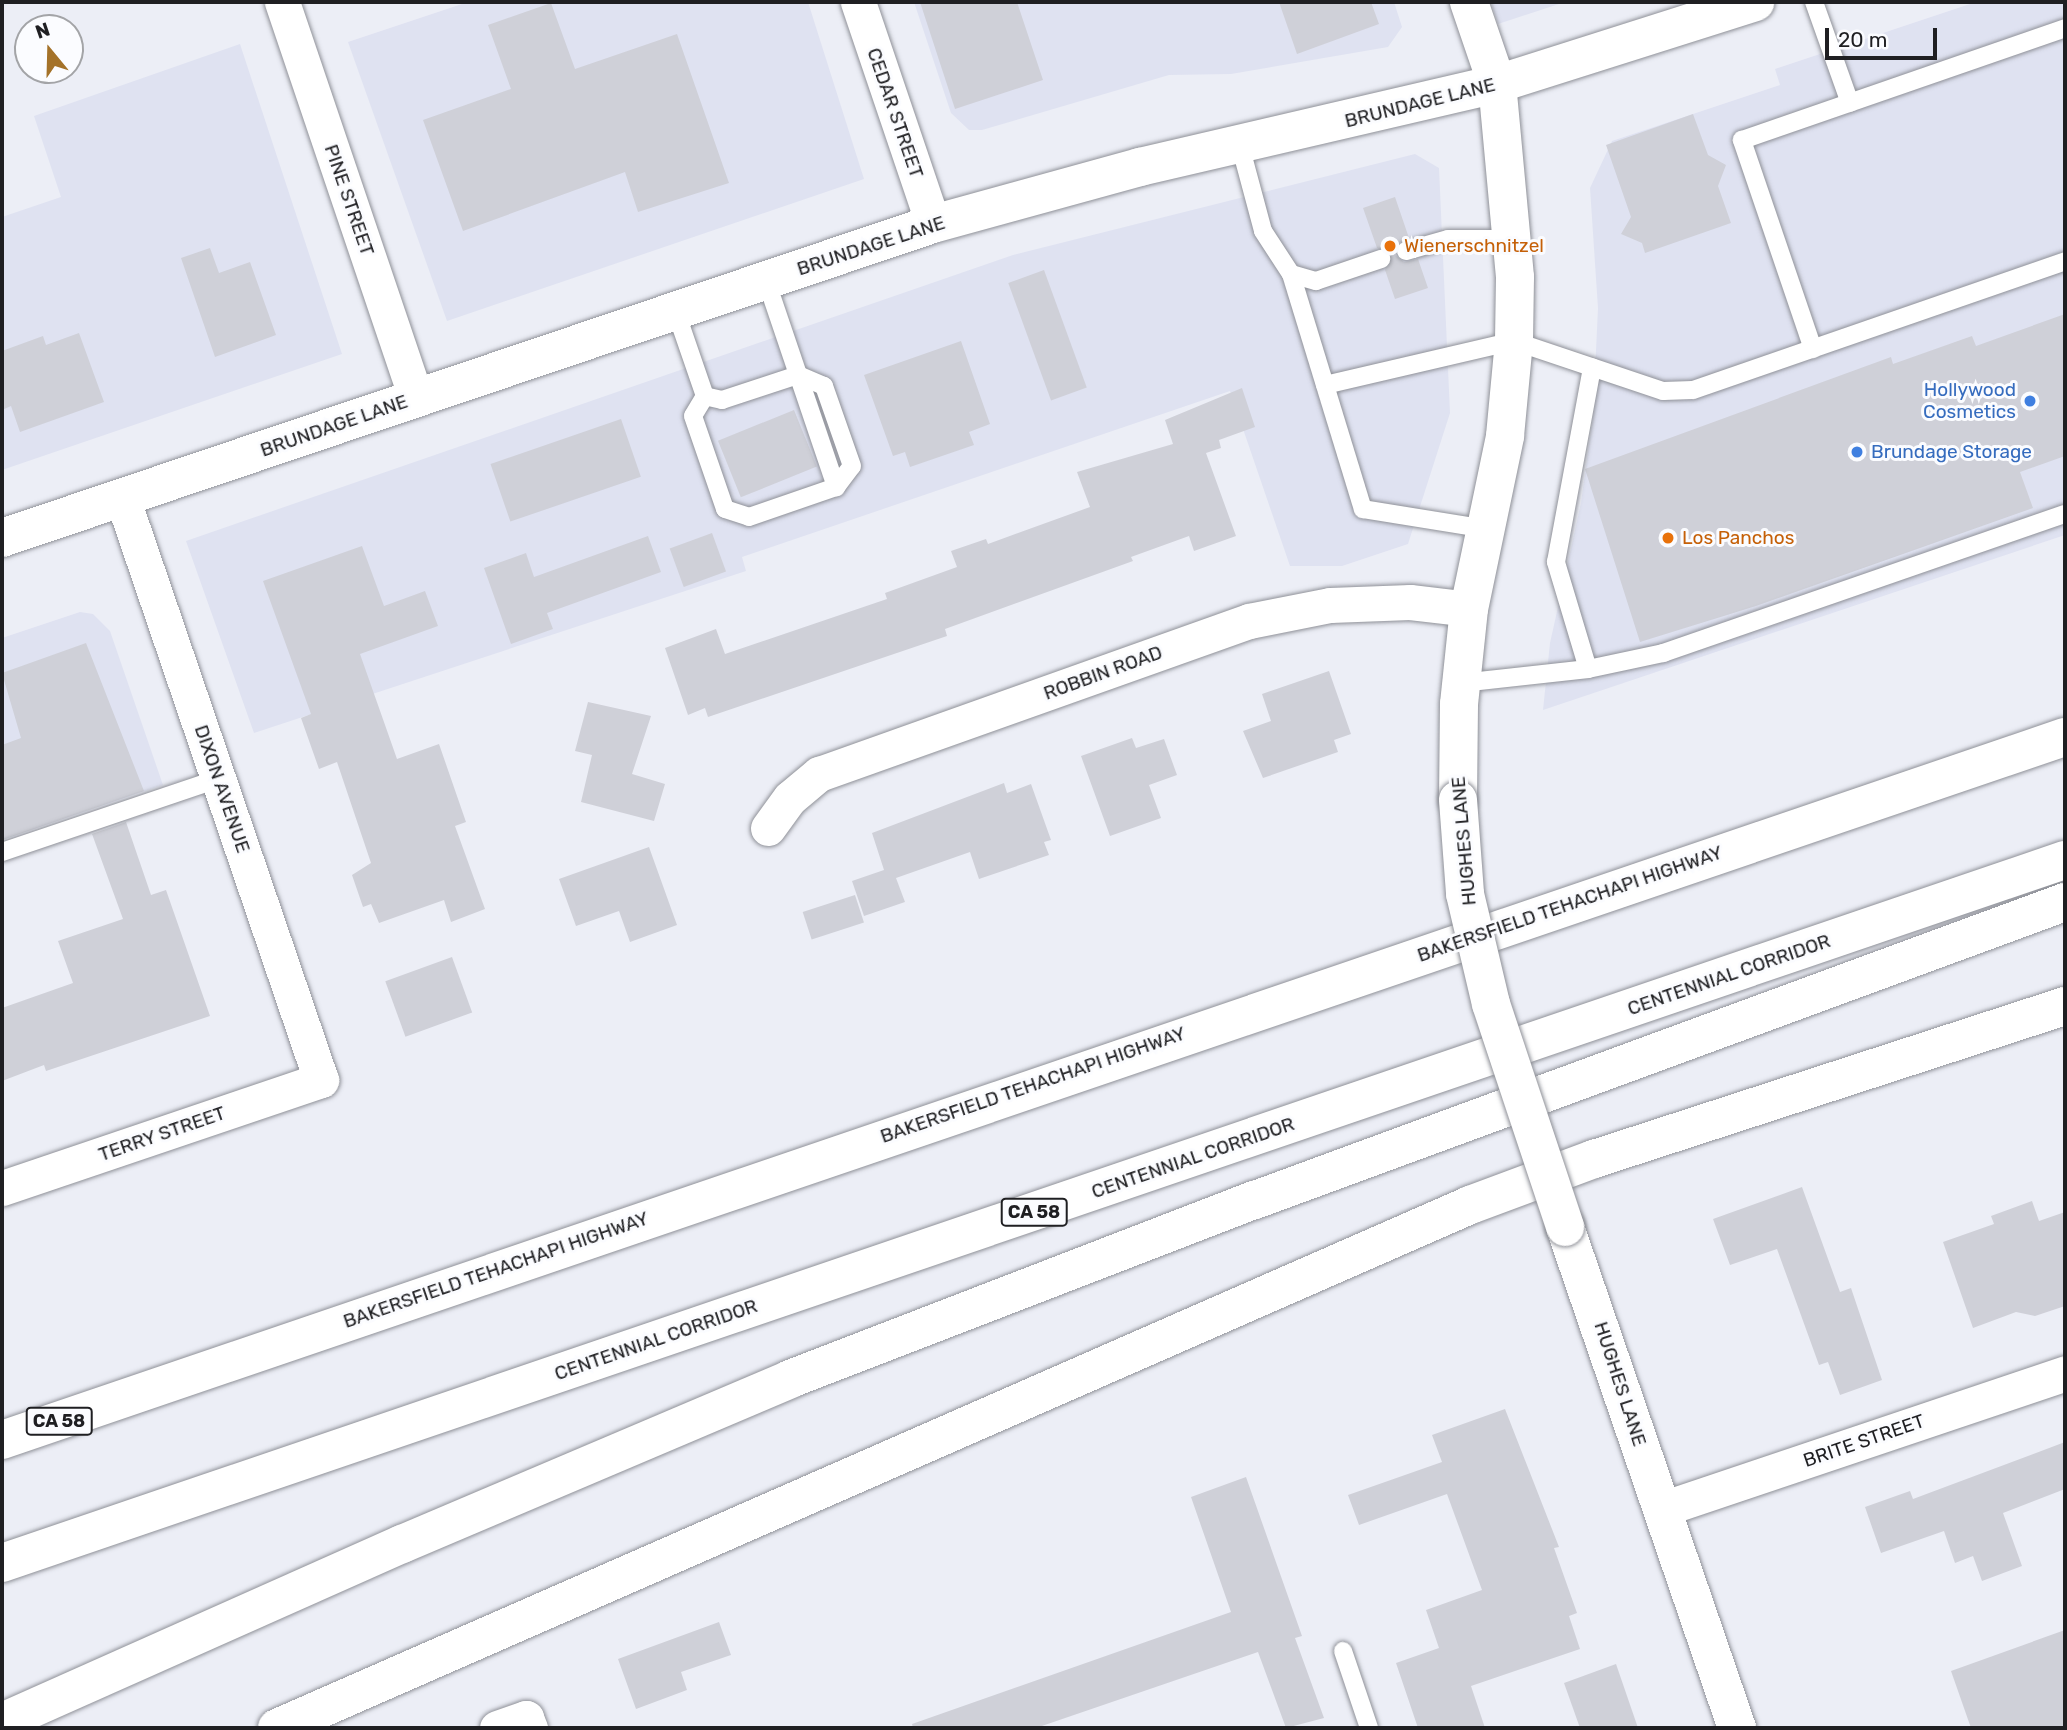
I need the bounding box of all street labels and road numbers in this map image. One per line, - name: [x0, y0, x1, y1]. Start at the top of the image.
- street label: CEDAR STREET: [862, 45, 928, 181]
- street label: BRUNDAGE LANE: [1342, 73, 1498, 133]
- street label: PINE STREET: [319, 141, 379, 259]
- street label: BRUNDAGE LANE: [794, 211, 948, 281]
- street label: BRUNDAGE LANE: [257, 390, 411, 462]
- street label: ROBBIN ROAD: [1041, 641, 1165, 705]
- street label: DIXON AVENUE: [189, 722, 255, 856]
- street label: HUGHES LANE: [1447, 775, 1481, 907]
- street label: BAKERSFIELD TEHACHAPI HIGHWAY: [1414, 841, 1726, 967]
- street label: CENTENNIAL CORRIDOR: [1624, 929, 1834, 1021]
- street label: BAKERSFIELD TEHACHAPI HIGHWAY: [877, 1022, 1189, 1148]
- street label: TERRY STREET: [95, 1102, 229, 1166]
- street label: CENTENNIAL CORRIDOR: [1088, 1112, 1298, 1204]
- road number: CA 58: [999, 1198, 1069, 1226]
- street label: BAKERSFIELD TEHACHAPI HIGHWAY: [340, 1207, 652, 1333]
- street label: CENTENNIAL CORRIDOR: [551, 1294, 761, 1386]
- street label: HUGHES LANE: [1589, 1319, 1651, 1449]
- road number: CA 58: [24, 1406, 94, 1436]
- street label: BRITE STREET: [1800, 1410, 1928, 1472]

